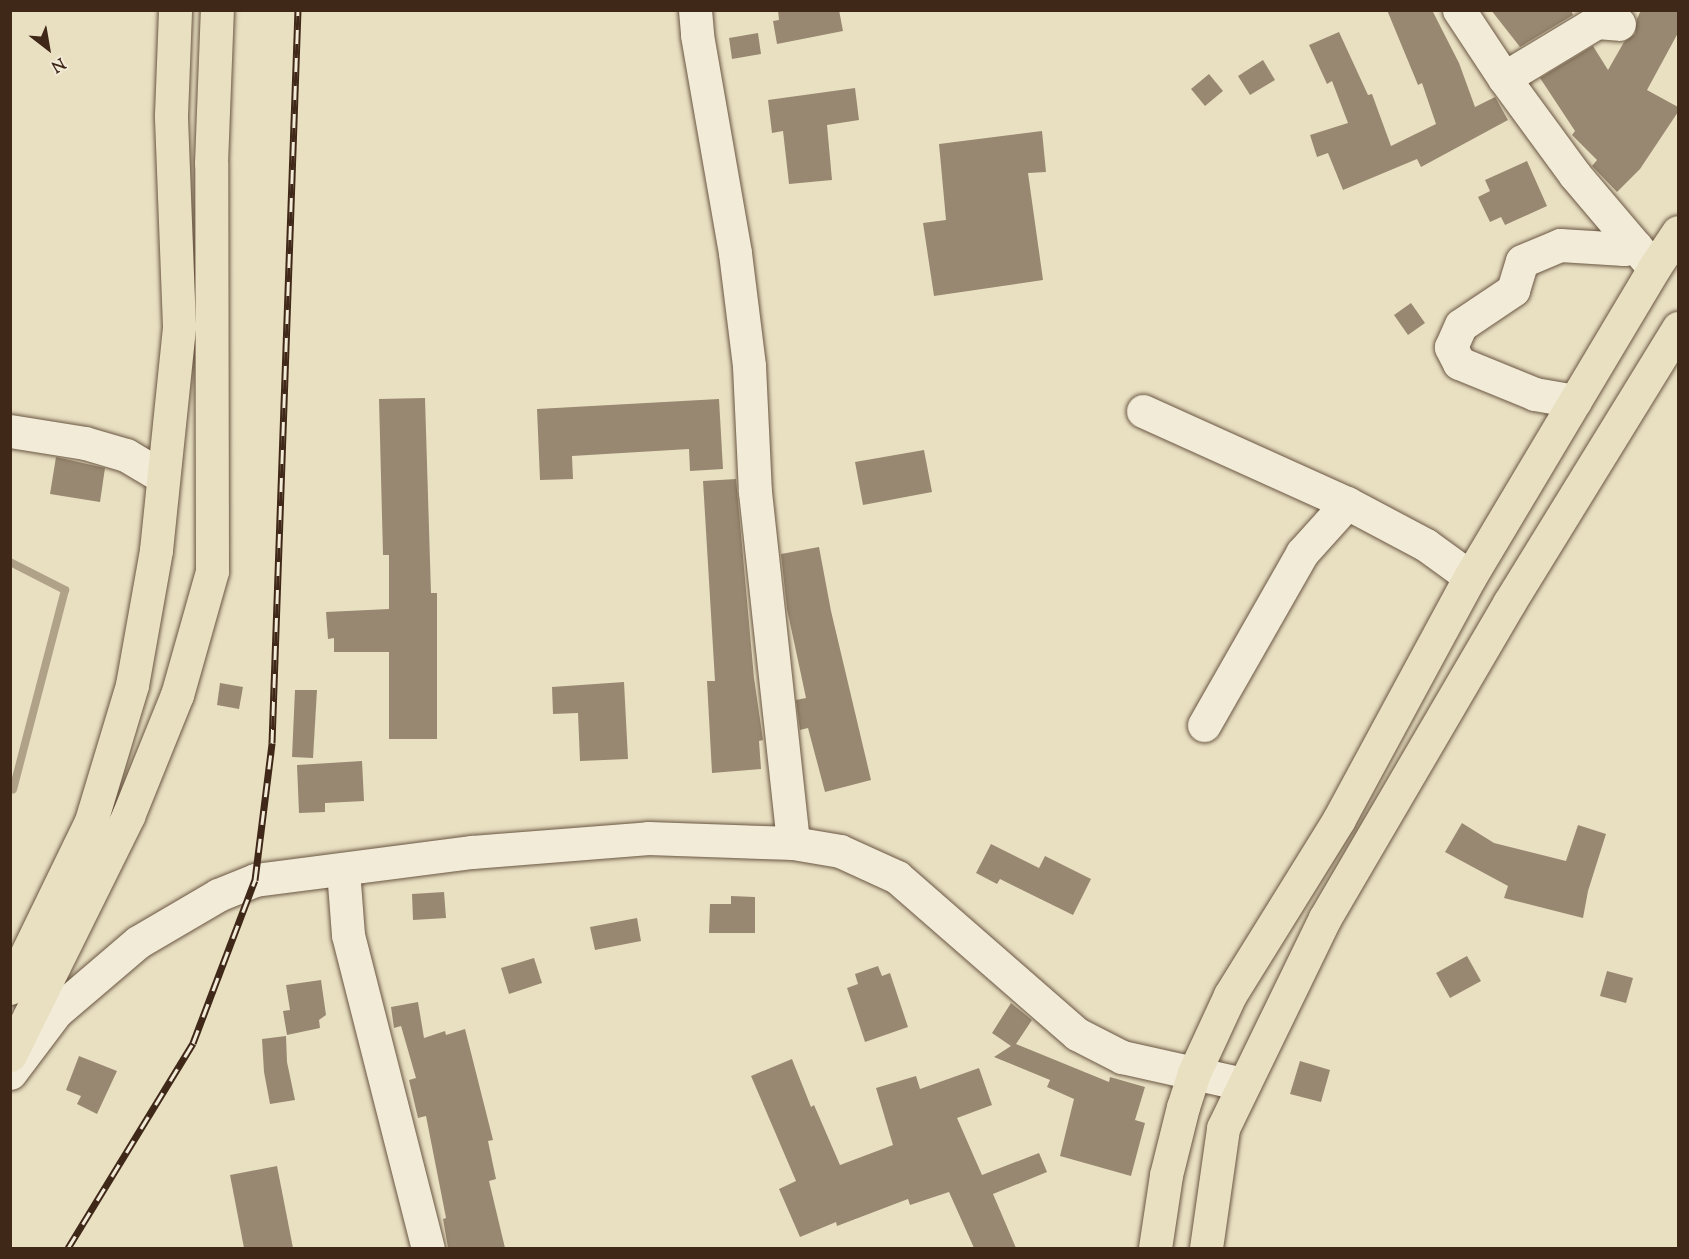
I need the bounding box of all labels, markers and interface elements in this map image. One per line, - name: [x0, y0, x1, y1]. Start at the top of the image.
- north arrow: [18, 18, 78, 78]
- text: N: [46, 51, 69, 77]

